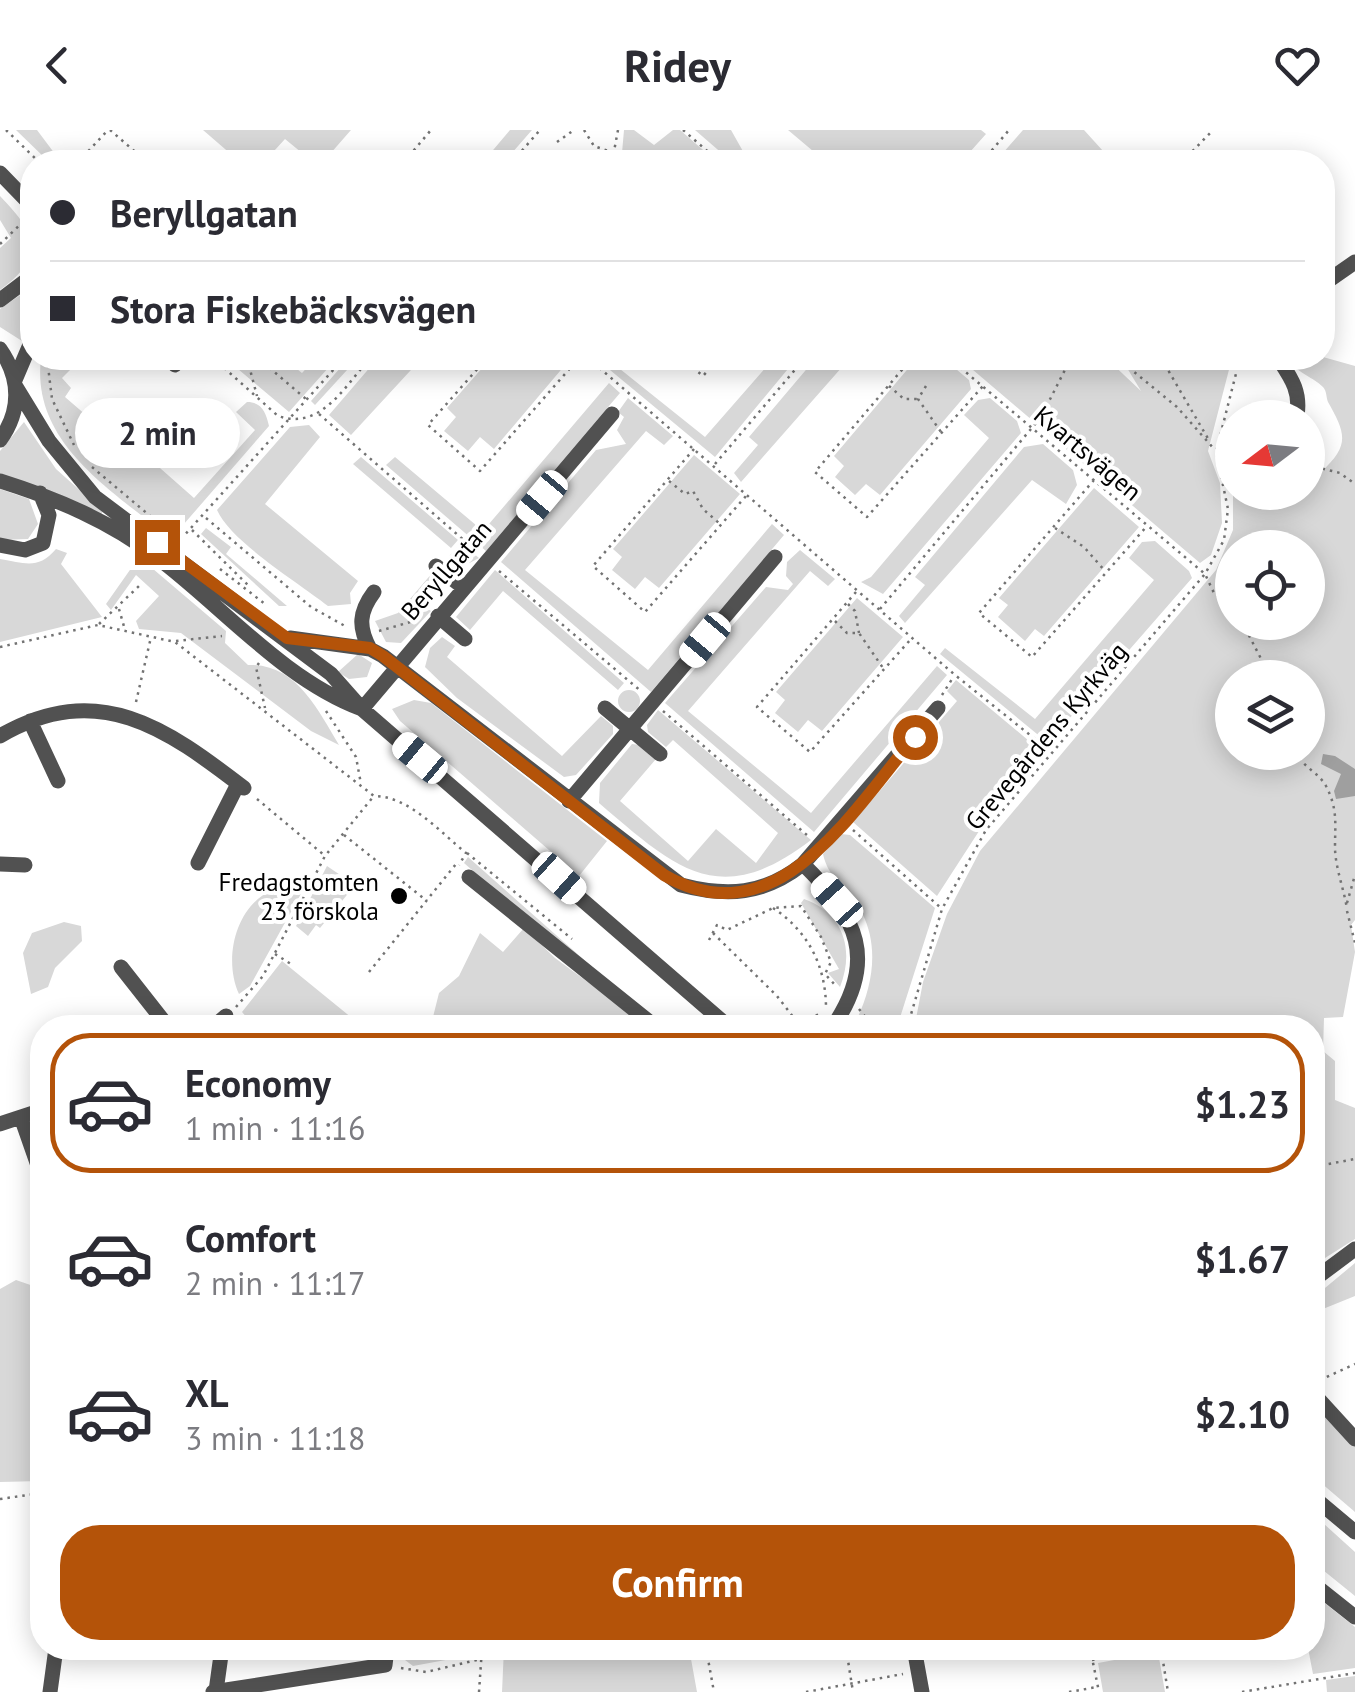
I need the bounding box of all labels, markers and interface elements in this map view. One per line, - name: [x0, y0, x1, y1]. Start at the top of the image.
- text: Ridey: [624, 36, 731, 94]
- icon: back: [30, 38, 85, 93]
- icon: heart: [1270, 38, 1325, 93]
- text: Beryllgatan: [110, 188, 298, 237]
- text: Stora Fiskebäcksvägen: [110, 284, 476, 333]
- callout: 2 min: [74, 397, 240, 467]
- street label: Kvartsvägen: [1028, 399, 1148, 507]
- north arrow: [1215, 400, 1325, 510]
- map controls: [1215, 400, 1325, 770]
- text: 2 min: [118, 412, 197, 454]
- car: [511, 465, 573, 531]
- street label: Beryllgatan: [394, 513, 498, 627]
- route end: [135, 520, 180, 565]
- button: locate: [1215, 530, 1325, 640]
- car: [674, 607, 736, 673]
- street label: Grevegårdens Kyrkväg: [958, 636, 1134, 836]
- button: layers: [1215, 660, 1325, 770]
- route start: [893, 715, 938, 760]
- car: [387, 727, 453, 789]
- car: [527, 847, 591, 909]
- place label: Fredagstomten 23 förskola: [219, 866, 379, 927]
- car: [806, 868, 868, 932]
- marker: Fredagstomten 23 förskola: [388, 885, 410, 907]
- icon: car: [65, 1058, 155, 1148]
- text: Economy: [185, 1058, 331, 1107]
- text: $1.23: [1194, 1079, 1290, 1128]
- text: 1 min · 11:16: [185, 1107, 365, 1149]
- icon: car: [65, 1213, 155, 1303]
- text: Comfort: [185, 1213, 316, 1262]
- text: $1.67: [1194, 1234, 1290, 1283]
- text: 2 min · 11:17: [185, 1262, 365, 1304]
- icon: car: [65, 1368, 155, 1458]
- text: XL: [185, 1368, 229, 1417]
- text: $2.10: [1194, 1389, 1290, 1438]
- text: 3 min · 11:18: [185, 1417, 365, 1459]
- button: Confirm: [60, 1525, 1295, 1640]

